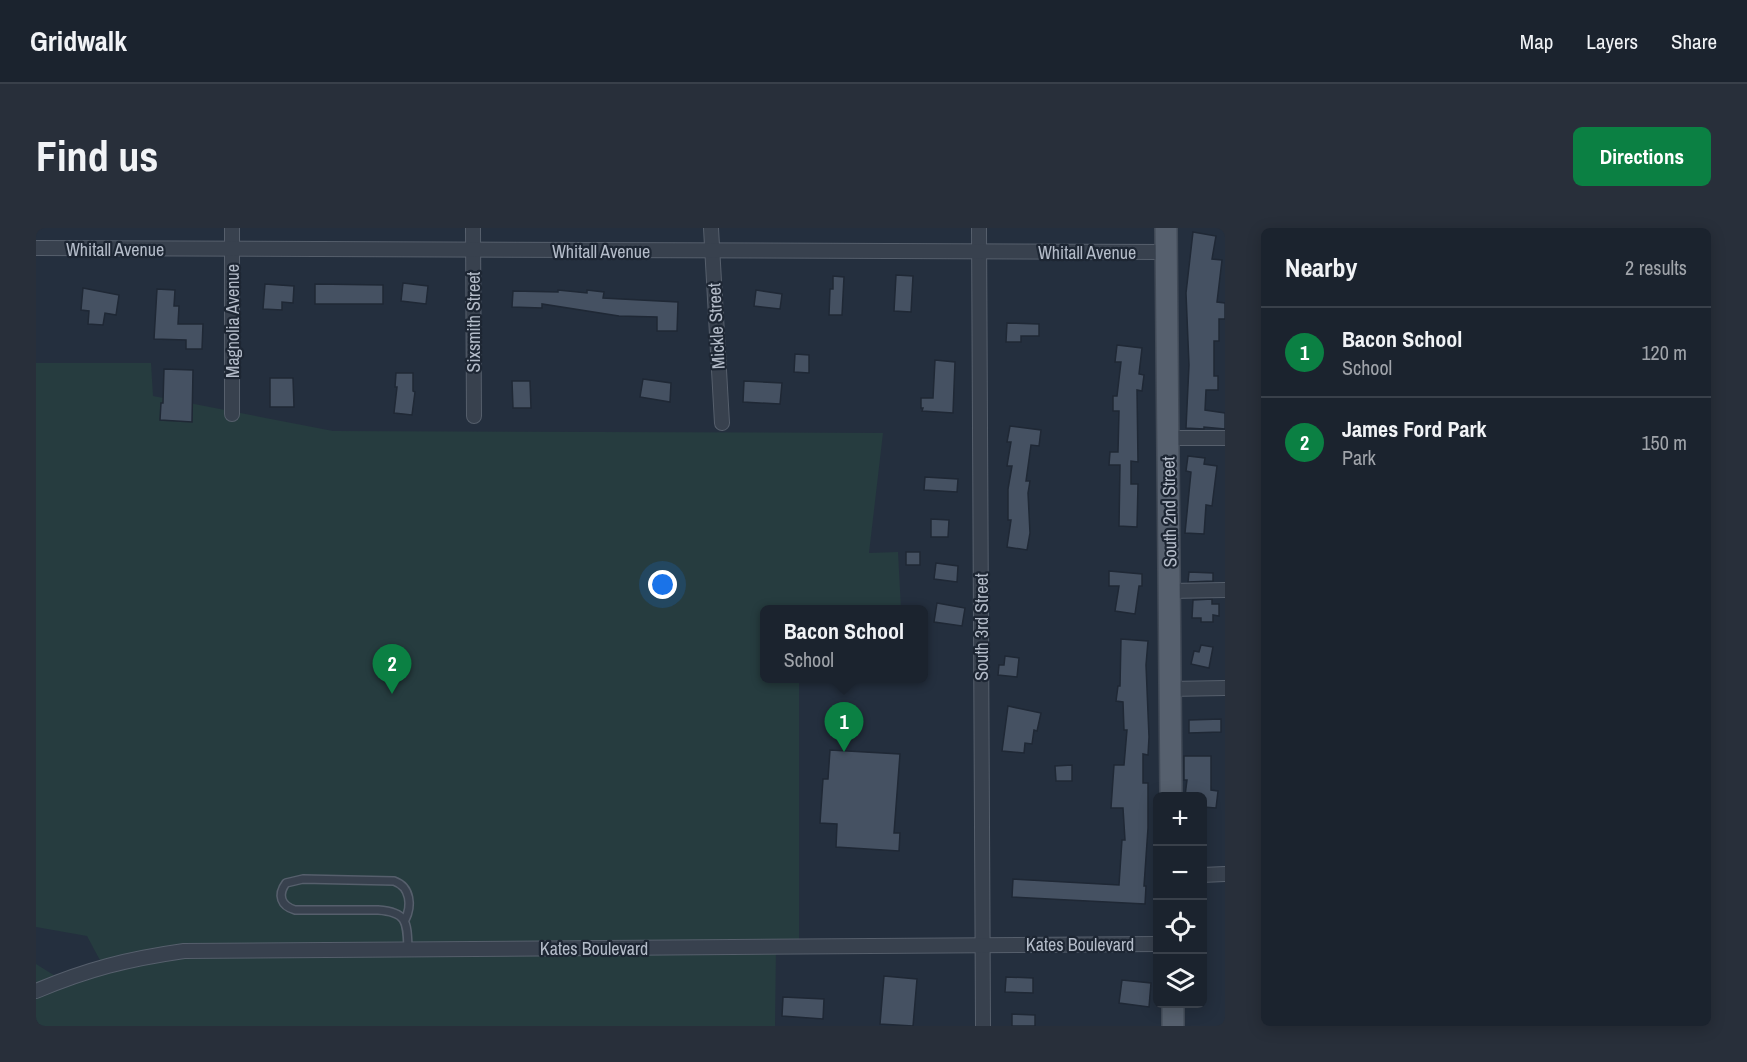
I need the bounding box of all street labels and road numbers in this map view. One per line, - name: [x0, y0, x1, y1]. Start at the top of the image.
- street label: Whitall Avenue: [66, 237, 164, 262]
- street label: Whitall Avenue: [552, 239, 650, 264]
- street label: Whitall Avenue: [1038, 240, 1136, 265]
- street label: Magnolia Avenue: [220, 264, 245, 378]
- street label: Sixsmith Street: [461, 272, 486, 372]
- street label: Mickle Street: [701, 282, 731, 370]
- street label: South 2nd Street: [1156, 456, 1182, 568]
- street label: South 3rd Street: [969, 573, 994, 681]
- street label: Kates Boulevard: [1026, 932, 1134, 957]
- street label: Kates Boulevard: [540, 936, 648, 961]

